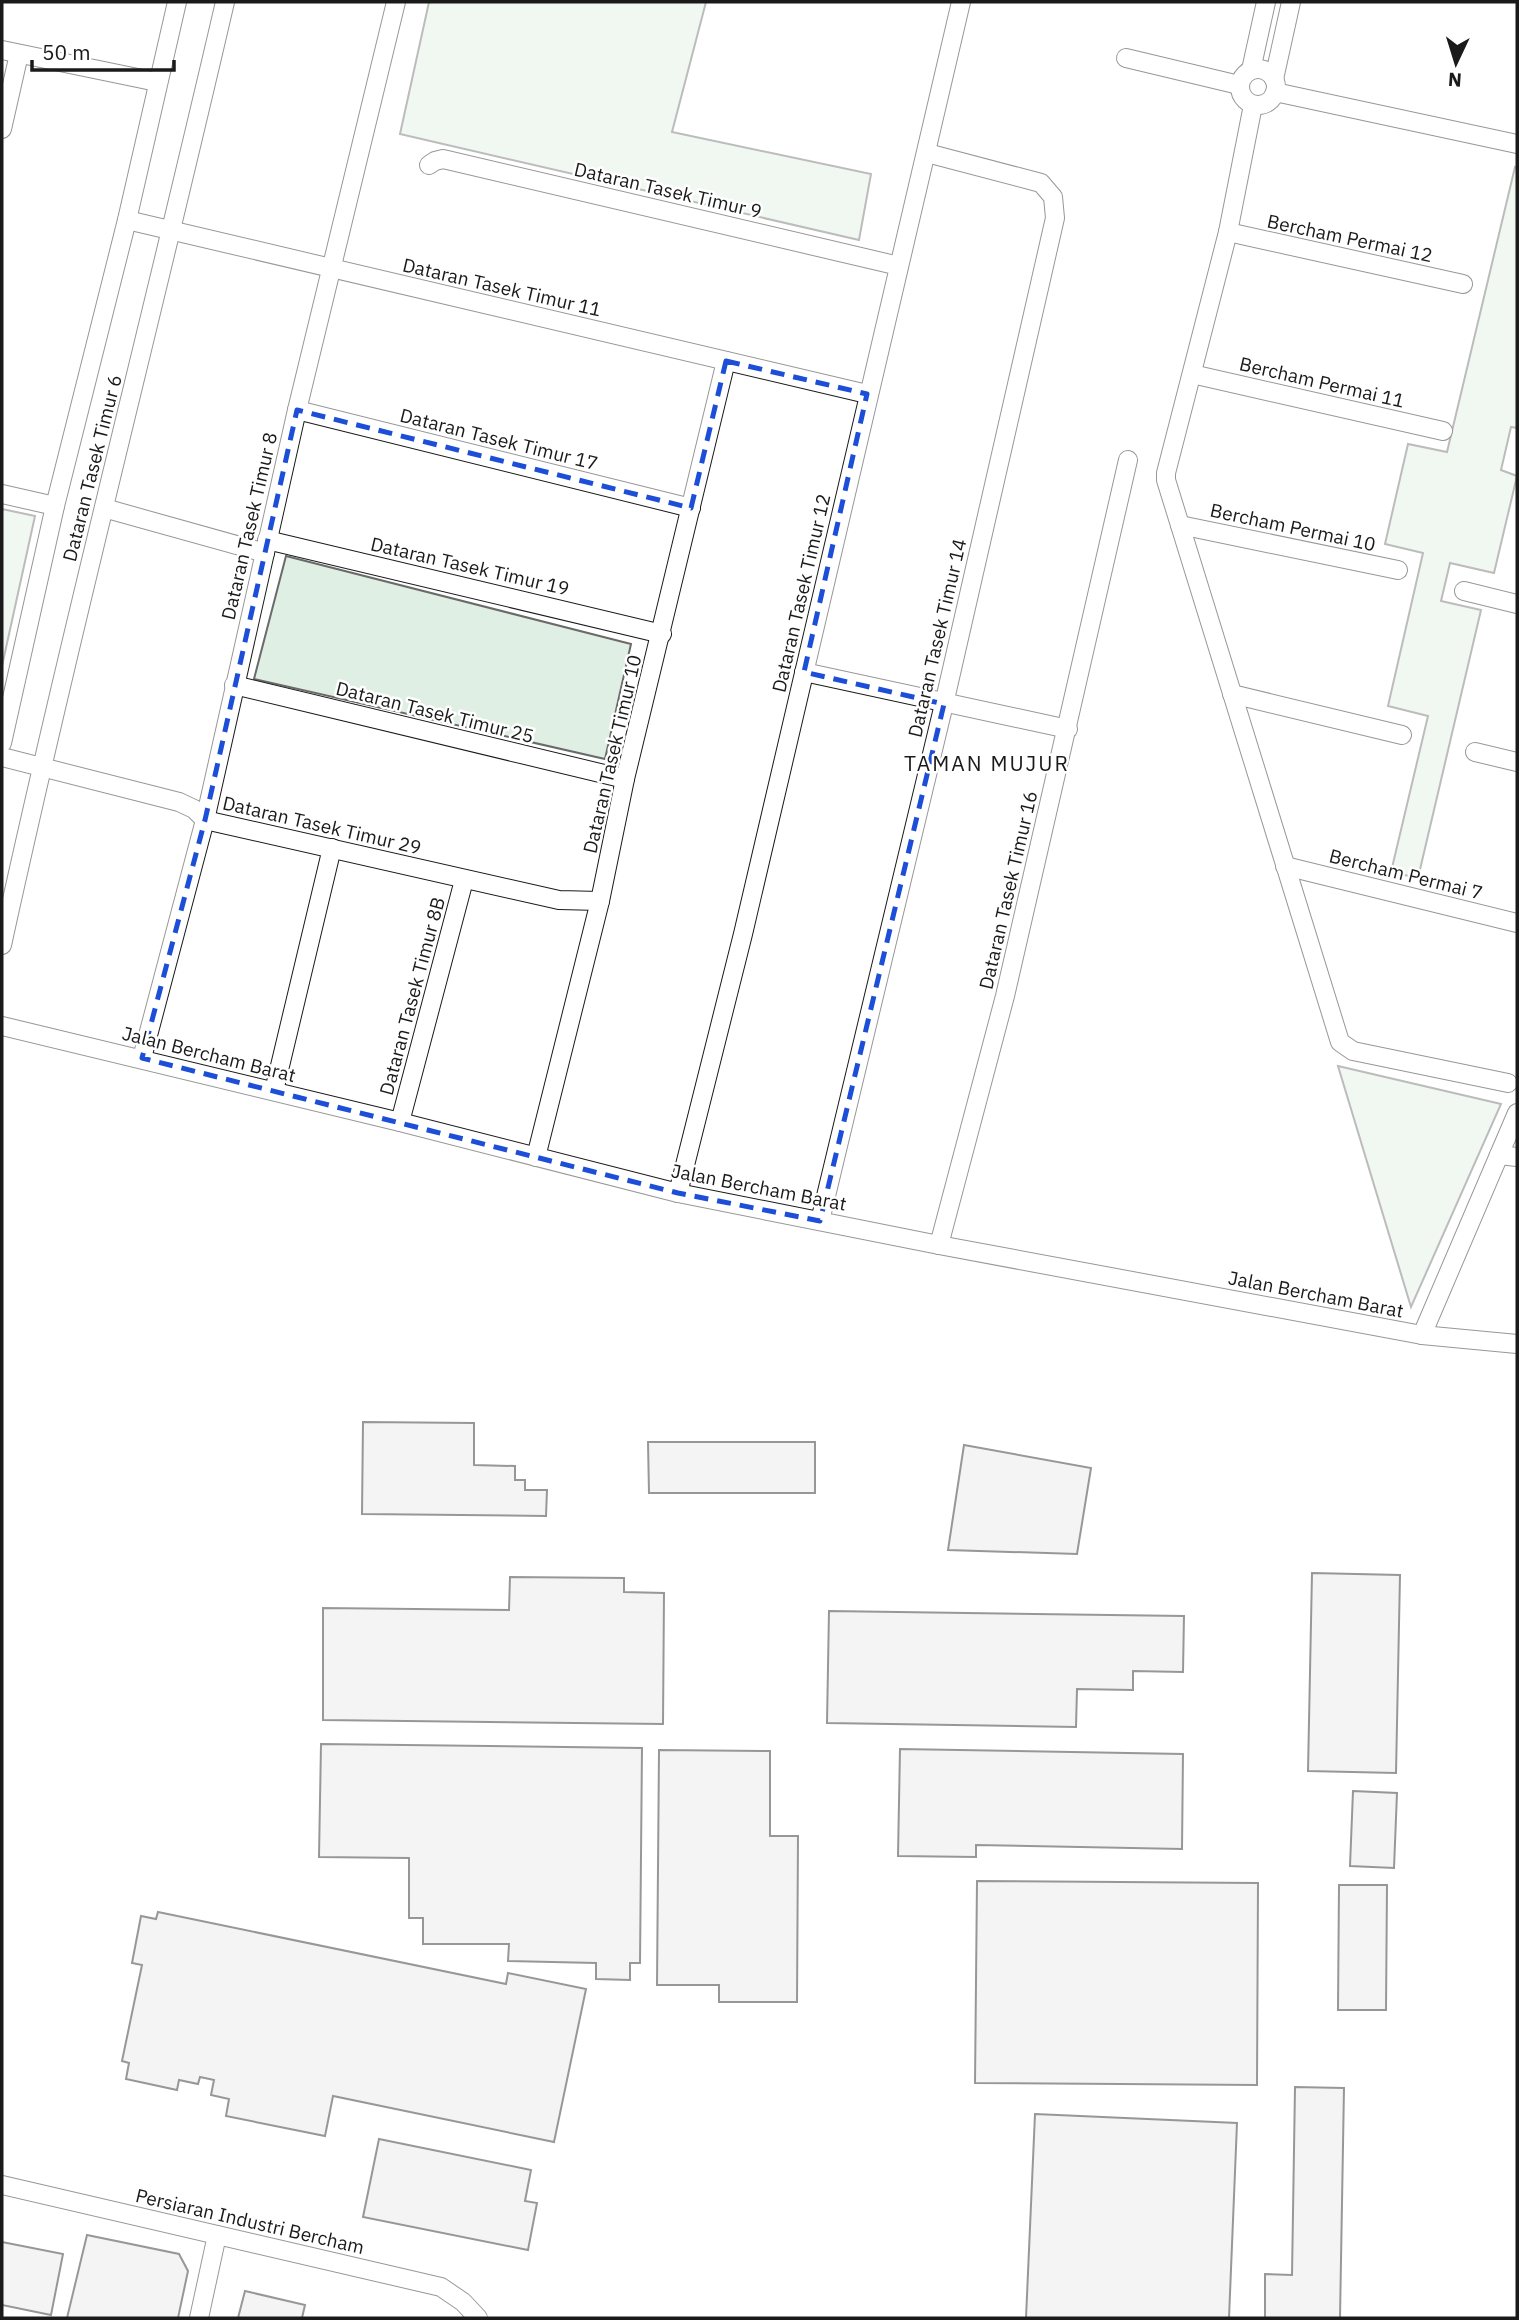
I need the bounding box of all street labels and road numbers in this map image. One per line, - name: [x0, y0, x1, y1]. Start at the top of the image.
- street label: Dataran Tasek Timur 9: [572, 157, 764, 223]
- street label: Bercham Permai 12: [1265, 209, 1435, 267]
- street label: Dataran Tasek Timur 11: [400, 252, 604, 322]
- street label: Bercham Permai 11: [1237, 351, 1407, 413]
- street label: Dataran Tasek Timur 6: [57, 372, 127, 564]
- street label: Dataran Tasek Timur 17: [398, 403, 600, 475]
- street label: Dataran Tasek Timur 8: [216, 430, 282, 622]
- street label: Dataran Tasek Timur 12: [766, 491, 836, 695]
- street label: Bercham Permai 10: [1208, 498, 1378, 556]
- street label: Dataran Tasek Timur 19: [368, 531, 572, 601]
- street label: Dataran Tasek Timur 14: [902, 536, 972, 740]
- street label: Dataran Tasek Timur 10: [577, 652, 647, 856]
- street label: Dataran Tasek Timur 25: [334, 676, 536, 748]
- street label: Dataran Tasek Timur 16: [973, 788, 1043, 992]
- street label: Dataran Tasek Timur 29: [220, 790, 424, 860]
- street label: Bercham Permai 7: [1327, 843, 1485, 905]
- street label: Dataran Tasek Timur 8B: [374, 894, 450, 1098]
- street label: Jalan Bercham Barat: [120, 1021, 298, 1087]
- street label: Jalan Bercham Barat: [669, 1158, 849, 1216]
- street label: Jalan Bercham Barat: [1226, 1265, 1406, 1323]
- street label: Persiaran Industri Bercham: [133, 2183, 367, 2259]

